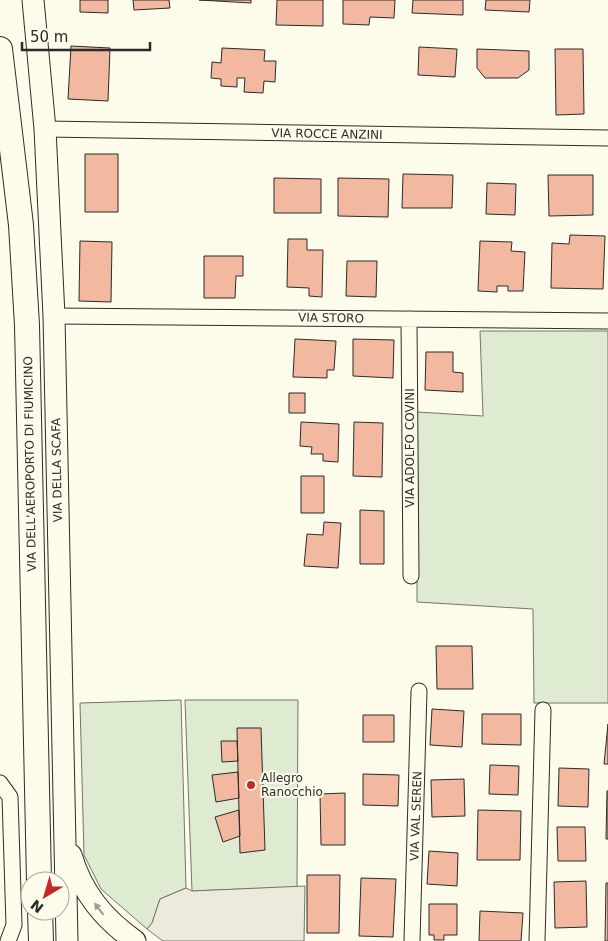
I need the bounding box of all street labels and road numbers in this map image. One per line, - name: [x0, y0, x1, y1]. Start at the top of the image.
- street label: VIA ROCCE ANZINI: [271, 126, 383, 142]
- street label: VIA STORO: [298, 310, 364, 326]
- street label: VIA DELL'AEROPORTO DI FIUMICINO: [21, 356, 39, 572]
- street label: VIA ADOLFO COVINI: [403, 388, 417, 508]
- street label: VIA DELLA SCAFA: [49, 417, 65, 522]
- street label: VIA VAL SEREN: [407, 771, 425, 861]

